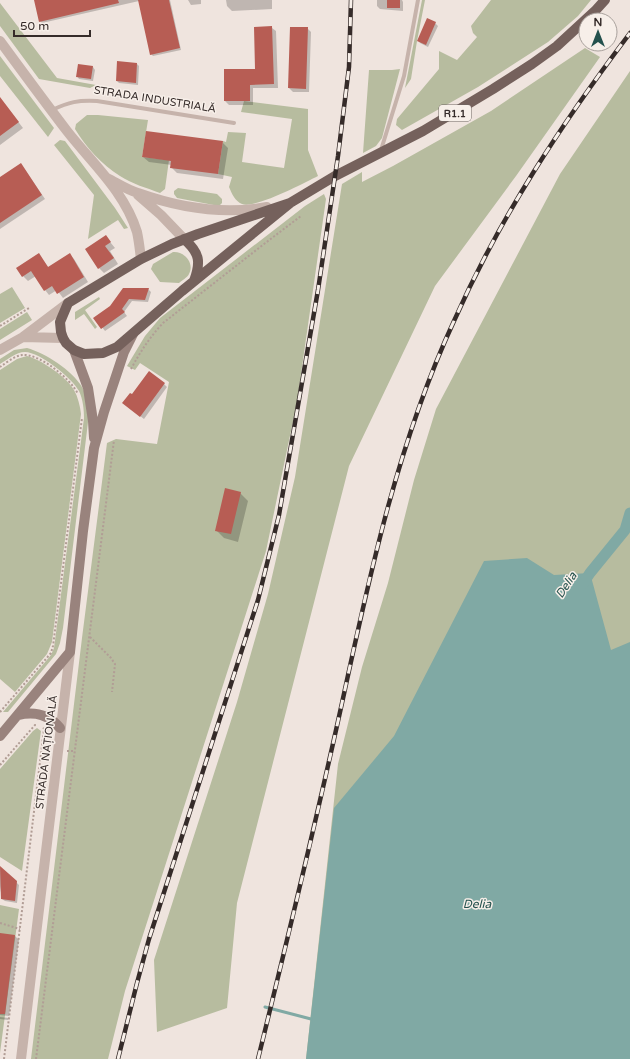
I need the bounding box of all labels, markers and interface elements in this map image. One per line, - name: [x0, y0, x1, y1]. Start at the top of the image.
- scale bar: [14, 12, 90, 38]
- north arrow: [578, 12, 618, 52]
- text: N: [594, 16, 602, 29]
- text: 50 m: [20, 19, 49, 33]
- street label: STRADA INDUSTRIALĂ: [93, 83, 217, 116]
- road number: R1.1: [439, 105, 471, 121]
- water label: Delia: [552, 569, 580, 601]
- street label: STRADA NAȚIONALĂ: [33, 694, 60, 810]
- water label: Delia: [463, 897, 491, 911]

